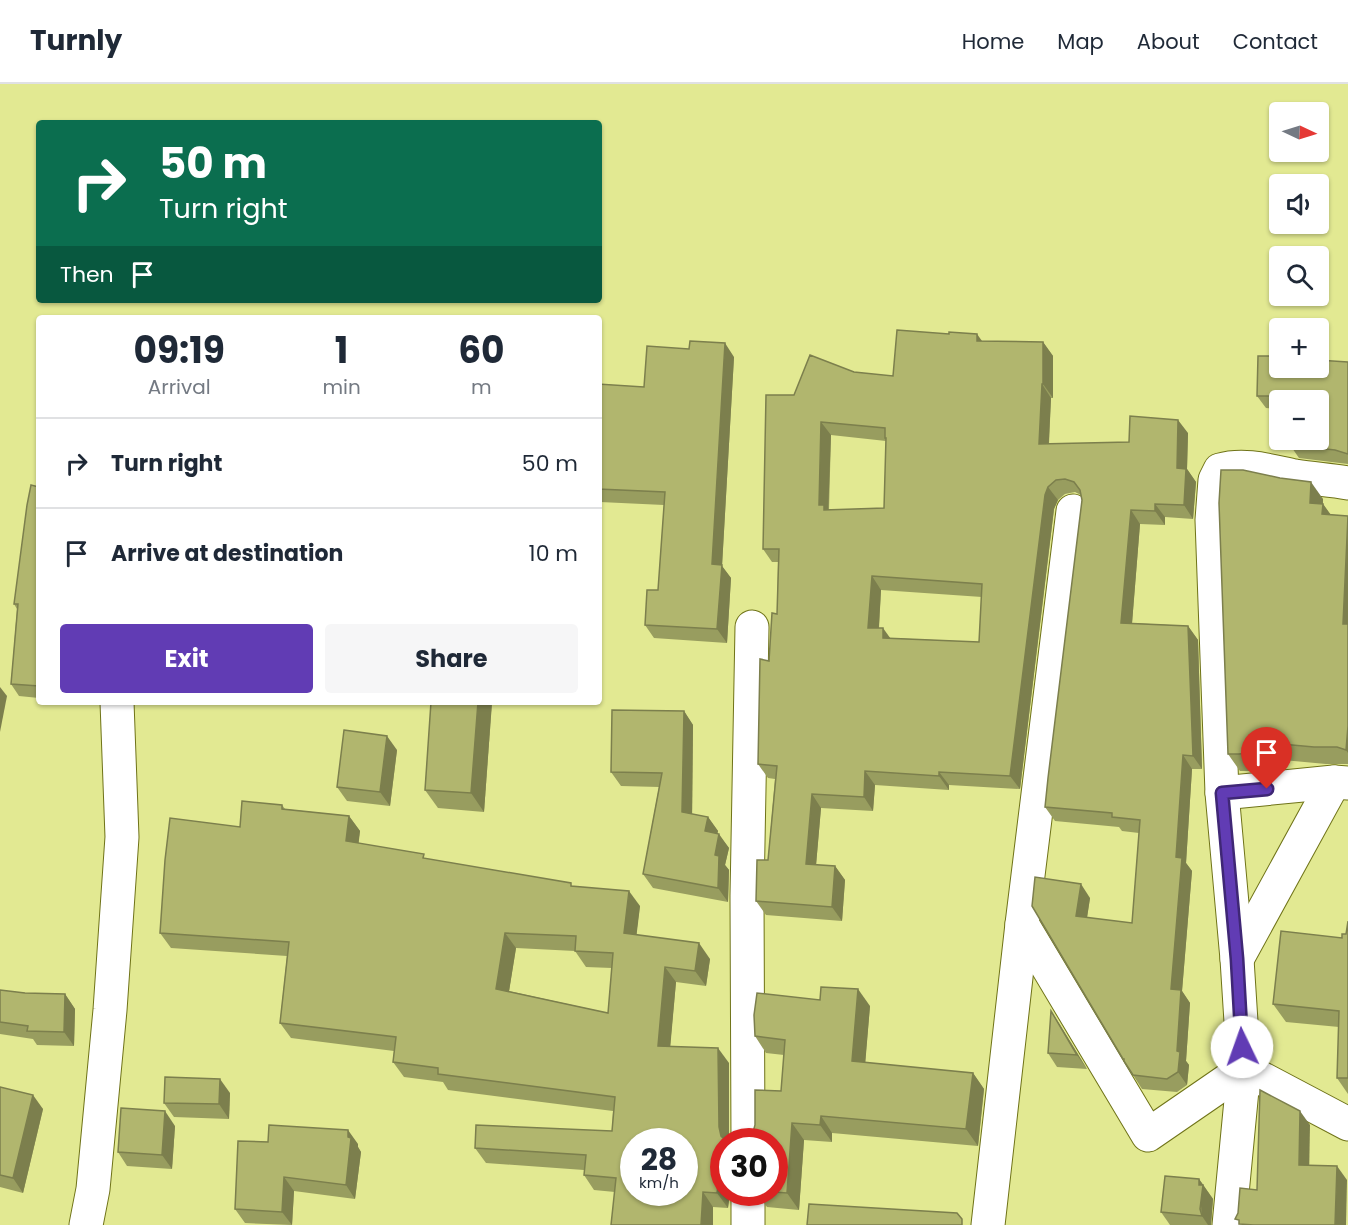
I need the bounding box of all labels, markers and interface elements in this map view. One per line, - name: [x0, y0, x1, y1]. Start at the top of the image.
- text: Turnly: [30, 21, 122, 60]
- text: Home: [962, 27, 1024, 56]
- text: Map: [1057, 27, 1104, 56]
- text: About: [1137, 27, 1200, 56]
- text: Contact: [1233, 27, 1318, 56]
- north arrow: [1269, 102, 1329, 162]
- map controls: [1269, 102, 1329, 450]
- text: 50 m: [159, 134, 267, 193]
- icon: right: [60, 144, 138, 222]
- button: sound: [1269, 174, 1329, 234]
- text: Turn right: [159, 190, 288, 227]
- button: search: [1269, 246, 1329, 306]
- icon: arrive: [126, 258, 159, 291]
- text: Then: [60, 259, 114, 290]
- button: +: [1269, 318, 1329, 378]
- text: 09:19: [133, 325, 225, 376]
- text: 1: [335, 325, 348, 376]
- text: 60: [458, 325, 505, 376]
- text: Arrival: [148, 373, 211, 401]
- text: min: [322, 373, 361, 401]
- text: m: [471, 373, 492, 401]
- button: −: [1269, 390, 1329, 450]
- icon: right: [60, 447, 93, 480]
- text: Turn right: [111, 448, 222, 479]
- text: 50 m: [522, 448, 578, 479]
- icon: arrive: [60, 537, 93, 570]
- text: Arrive at destination: [111, 538, 343, 569]
- text: 10 m: [529, 538, 578, 569]
- button: Exit: [60, 624, 313, 693]
- button: Share: [325, 624, 578, 693]
- pin: [1241, 727, 1292, 789]
- icon: arrive: [1250, 736, 1283, 769]
- position arrow: [1210, 1015, 1274, 1079]
- speed limit sign: 30: [710, 1128, 788, 1206]
- text: 28: [641, 1138, 677, 1181]
- text: km/h: [639, 1172, 679, 1193]

